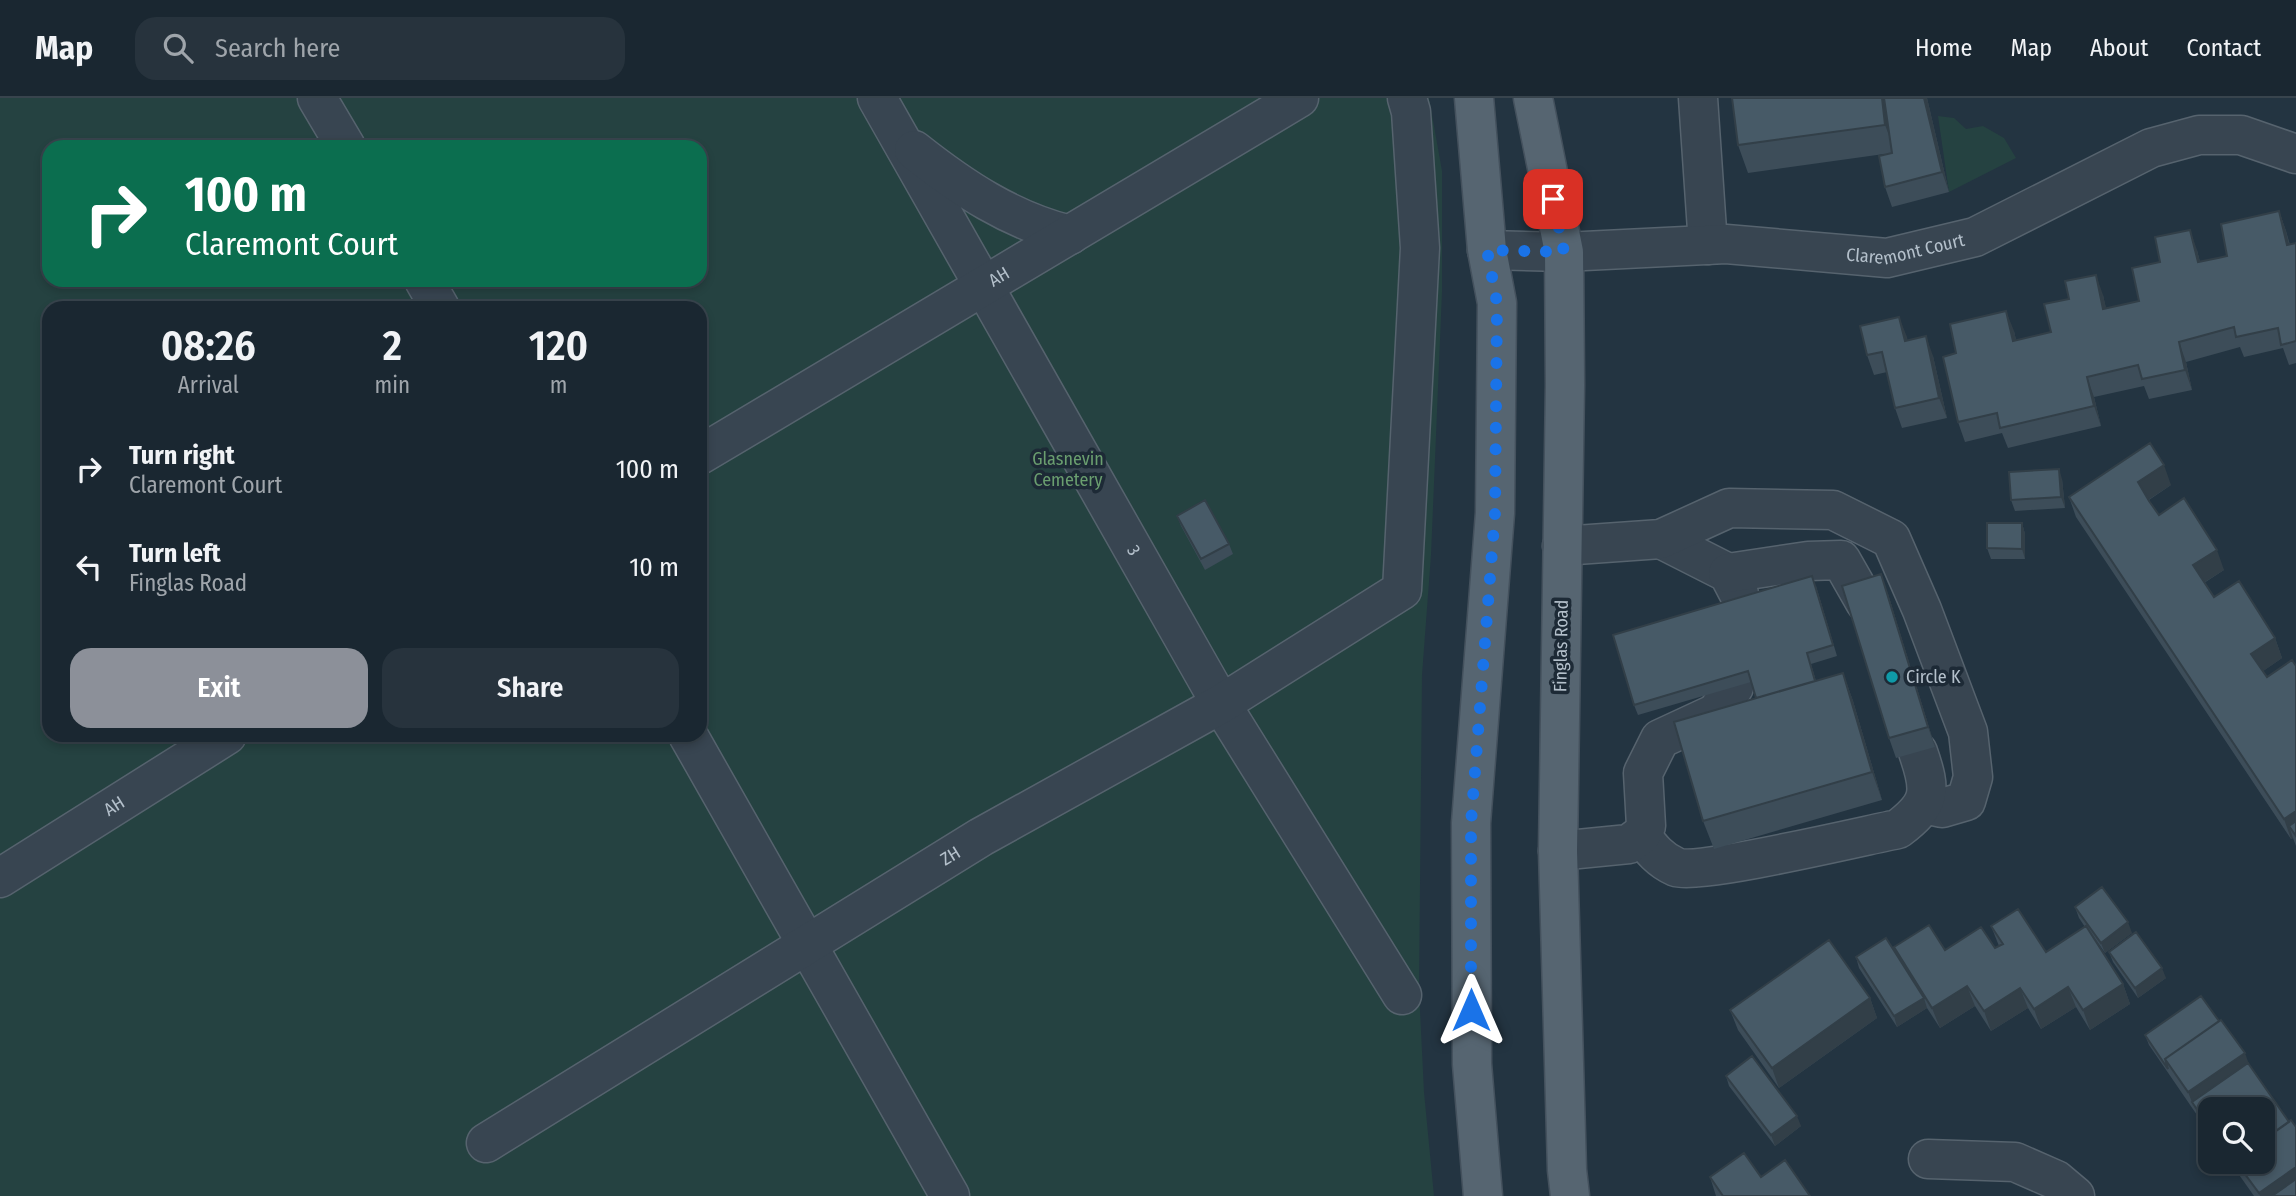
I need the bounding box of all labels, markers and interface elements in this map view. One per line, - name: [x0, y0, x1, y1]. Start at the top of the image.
- search box: [135, 17, 625, 80]
- text: Map: [35, 28, 93, 68]
- icon: search: [159, 29, 197, 67]
- text: Search here: [215, 33, 340, 64]
- text: Home: [1915, 34, 1972, 62]
- text: Map: [2010, 34, 2052, 62]
- text: About: [2090, 34, 2148, 62]
- text: Contact: [2186, 34, 2261, 62]
- text: 100 m: [185, 165, 307, 224]
- icon: right: [70, 168, 161, 259]
- pin: [1523, 169, 1583, 229]
- icon: arrive: [1534, 180, 1572, 218]
- text: Claremont Court: [185, 225, 398, 263]
- street label: Claremont Court: [1845, 229, 1967, 270]
- street label: AH: [985, 262, 1013, 292]
- text: 08:26: [161, 321, 256, 371]
- text: 2: [383, 321, 402, 371]
- text: 120: [529, 321, 588, 371]
- text: Arrival: [178, 371, 239, 399]
- text: min: [375, 371, 410, 399]
- text: m: [550, 371, 567, 399]
- text: Turn right: [129, 440, 235, 471]
- park label: Glasnevin Cemetery: [1032, 448, 1104, 491]
- icon: right: [70, 450, 108, 488]
- text: 100 m: [616, 454, 679, 485]
- text: Claremont Court: [129, 471, 282, 499]
- text: Turn left: [129, 538, 221, 569]
- street label: 3: [1122, 541, 1145, 559]
- icon: left: [70, 548, 108, 586]
- text: 10 m: [629, 552, 679, 583]
- text: Finglas Road: [129, 569, 247, 597]
- street label: Finglas Road: [1549, 600, 1573, 692]
- button: Exit: [70, 648, 368, 728]
- button: Share: [382, 648, 679, 728]
- place label: Circle K: [1906, 666, 1961, 688]
- marker: Circle K: [1884, 669, 1900, 685]
- street label: AH: [100, 791, 129, 821]
- street label: ZH: [936, 841, 964, 870]
- position arrow: [1434, 973, 1508, 1047]
- map controls: [2198, 1097, 2275, 1174]
- button: search: [2198, 1097, 2275, 1174]

